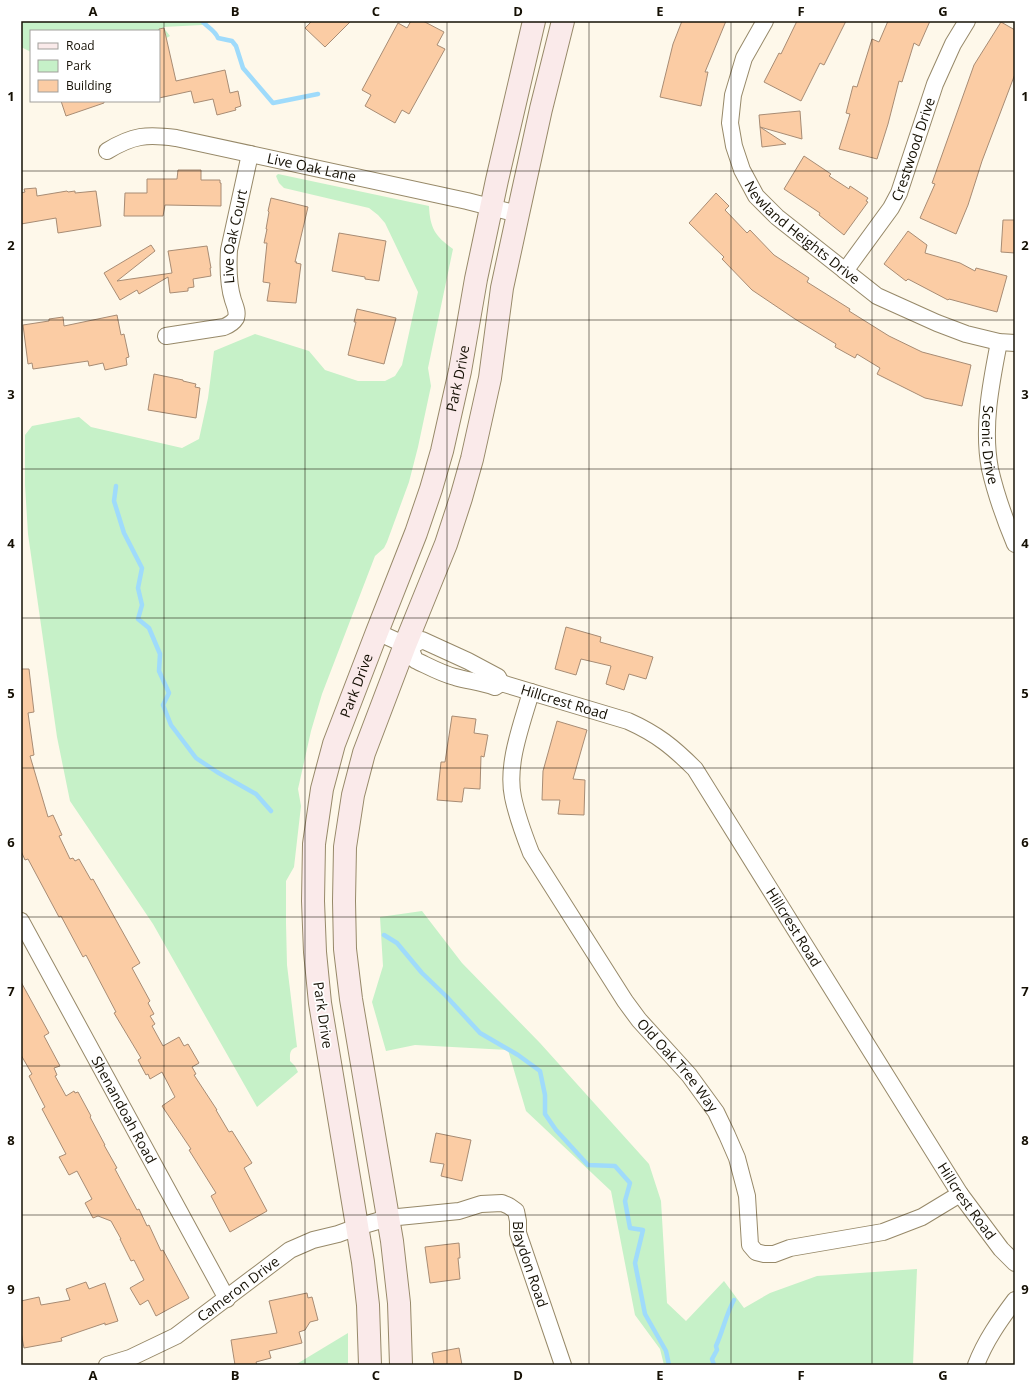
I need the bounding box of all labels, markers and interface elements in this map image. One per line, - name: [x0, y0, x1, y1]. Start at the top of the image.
- text: A: [89, 2, 98, 20]
- text: B: [231, 2, 240, 20]
- text: C: [372, 2, 380, 20]
- text: D: [513, 2, 523, 20]
- text: E: [656, 2, 664, 20]
- text: F: [797, 2, 805, 20]
- text: G: [938, 2, 948, 20]
- legend: [30, 30, 160, 102]
- text: Road: [66, 37, 95, 54]
- text: Park: [66, 57, 92, 74]
- text: Building: [66, 77, 112, 94]
- text: 1: [7, 87, 15, 105]
- text: 1: [1021, 87, 1029, 105]
- street label: Crestwood Drive: [886, 95, 939, 204]
- street label: Live Oak Lane: [265, 148, 358, 186]
- street label: Newland Heights Drive: [740, 177, 864, 288]
- street label: Live Oak Court: [218, 187, 251, 285]
- text: 2: [7, 236, 15, 254]
- text: 2: [1021, 236, 1029, 254]
- street label: Park Drive: [441, 344, 473, 413]
- text: 3: [7, 385, 15, 403]
- text: 3: [1021, 385, 1029, 403]
- street label: Scenic Drive: [978, 405, 1003, 486]
- text: 4: [7, 534, 15, 552]
- text: 4: [1021, 534, 1029, 552]
- street label: Park Drive: [335, 650, 377, 720]
- street label: Hillcrest Road: [519, 679, 610, 723]
- text: 5: [7, 684, 15, 702]
- text: 5: [1021, 684, 1029, 702]
- text: 6: [7, 833, 15, 851]
- text: 6: [1021, 833, 1029, 851]
- street label: Hillcrest Road: [762, 884, 826, 970]
- street label: Park Drive: [309, 980, 338, 1050]
- text: 7: [7, 982, 15, 1000]
- text: 7: [1021, 982, 1029, 1000]
- street label: Old Oak Tree Way: [633, 1014, 723, 1116]
- street label: Shenandoah Road: [87, 1053, 161, 1167]
- text: 8: [7, 1131, 15, 1149]
- text: 8: [1021, 1131, 1029, 1149]
- street label: Hillcrest Road: [934, 1159, 1001, 1243]
- street label: Blaydon Road: [509, 1221, 553, 1310]
- street label: Cameron Drive: [193, 1251, 283, 1326]
- text: 9: [7, 1280, 15, 1298]
- text: 9: [1021, 1280, 1029, 1298]
- text: A: [89, 1366, 98, 1384]
- text: B: [231, 1366, 240, 1384]
- text: C: [372, 1366, 380, 1384]
- text: D: [513, 1366, 523, 1384]
- text: E: [656, 1366, 664, 1384]
- text: F: [797, 1366, 805, 1384]
- text: G: [938, 1366, 948, 1384]

